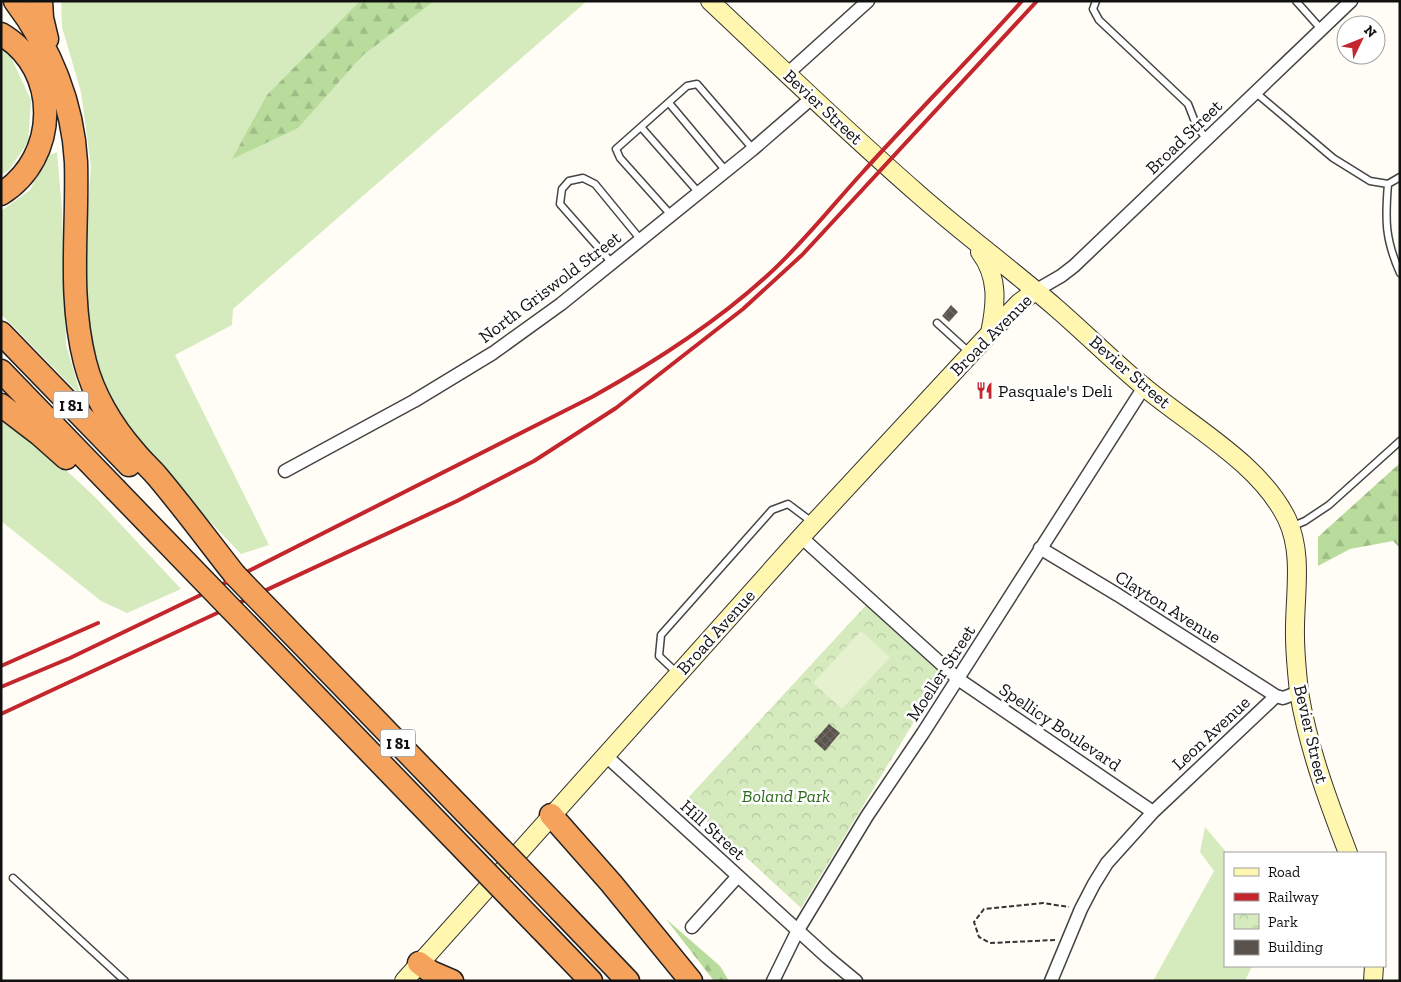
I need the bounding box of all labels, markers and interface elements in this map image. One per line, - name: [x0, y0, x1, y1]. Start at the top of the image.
- north arrow: [1336, 15, 1386, 65]
- text: N: [1360, 22, 1380, 41]
- street label: Bevier Street: [779, 65, 867, 150]
- street label: Broad Street: [1141, 95, 1227, 179]
- street label: North Griswold Street: [475, 226, 626, 348]
- street label: Broad Avenue: [945, 289, 1037, 381]
- street label: Bevier Street: [1085, 331, 1175, 413]
- place label: Pasquale's Deli: [998, 380, 1113, 402]
- restaurant icon: Pasquale's Deli: [974, 381, 994, 401]
- road number: I 81: [54, 392, 88, 418]
- street label: Clayton Avenue: [1111, 566, 1225, 648]
- street label: Broad Avenue: [672, 585, 760, 679]
- street label: Moeller Street: [902, 621, 980, 725]
- street label: Spellicy Boulevard: [995, 678, 1125, 776]
- street label: Bevier Street: [1289, 683, 1333, 786]
- street label: Leon Avenue: [1168, 691, 1254, 775]
- road number: I 81: [380, 730, 416, 756]
- park label: Boland Park: [742, 785, 830, 807]
- street label: Hill Street: [676, 795, 750, 865]
- legend: [1224, 852, 1386, 967]
- text: Road: [1268, 863, 1301, 881]
- text: Railway: [1268, 888, 1319, 906]
- text: Park: [1268, 913, 1298, 931]
- text: Building: [1268, 938, 1323, 956]

